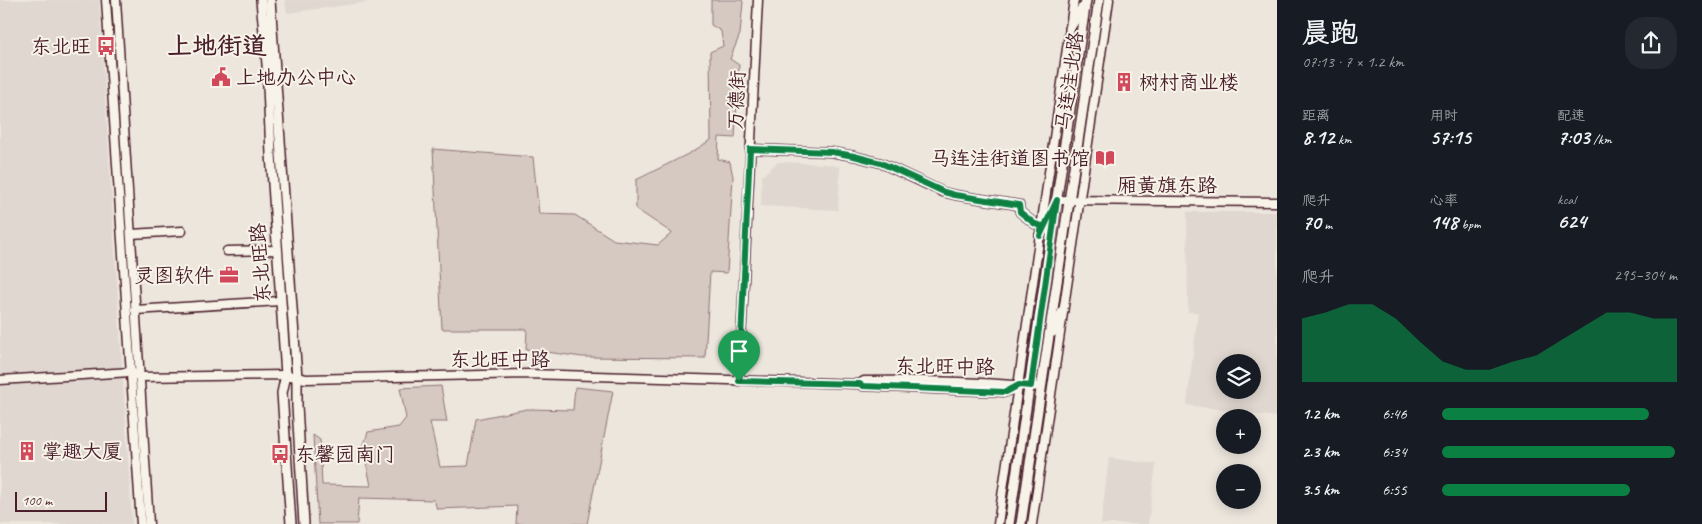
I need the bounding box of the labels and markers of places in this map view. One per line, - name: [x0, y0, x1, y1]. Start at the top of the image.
- place label: 东北旺: [31, 34, 91, 59]
- bus stop icon: 东北旺: [95, 35, 117, 57]
- place label: 上地办公中心: [236, 65, 356, 90]
- public building icon: 上地办公中心: [210, 66, 232, 88]
- place label: 树村商业楼: [1139, 70, 1239, 95]
- building icon: 树村商业楼: [1113, 71, 1135, 93]
- place label: 马连洼街道图书馆: [930, 146, 1090, 171]
- library icon: 马连洼街道图书馆: [1094, 147, 1116, 169]
- place label: 灵图软件: [134, 263, 214, 288]
- office icon: 灵图软件: [218, 264, 240, 286]
- pin: [718, 330, 760, 381]
- place label: 掌趣大厦: [42, 439, 122, 464]
- building icon: 掌趣大厦: [16, 440, 38, 462]
- place label: 东馨园南门: [295, 442, 395, 467]
- bus stop icon: 东馨园南门: [269, 443, 291, 465]

